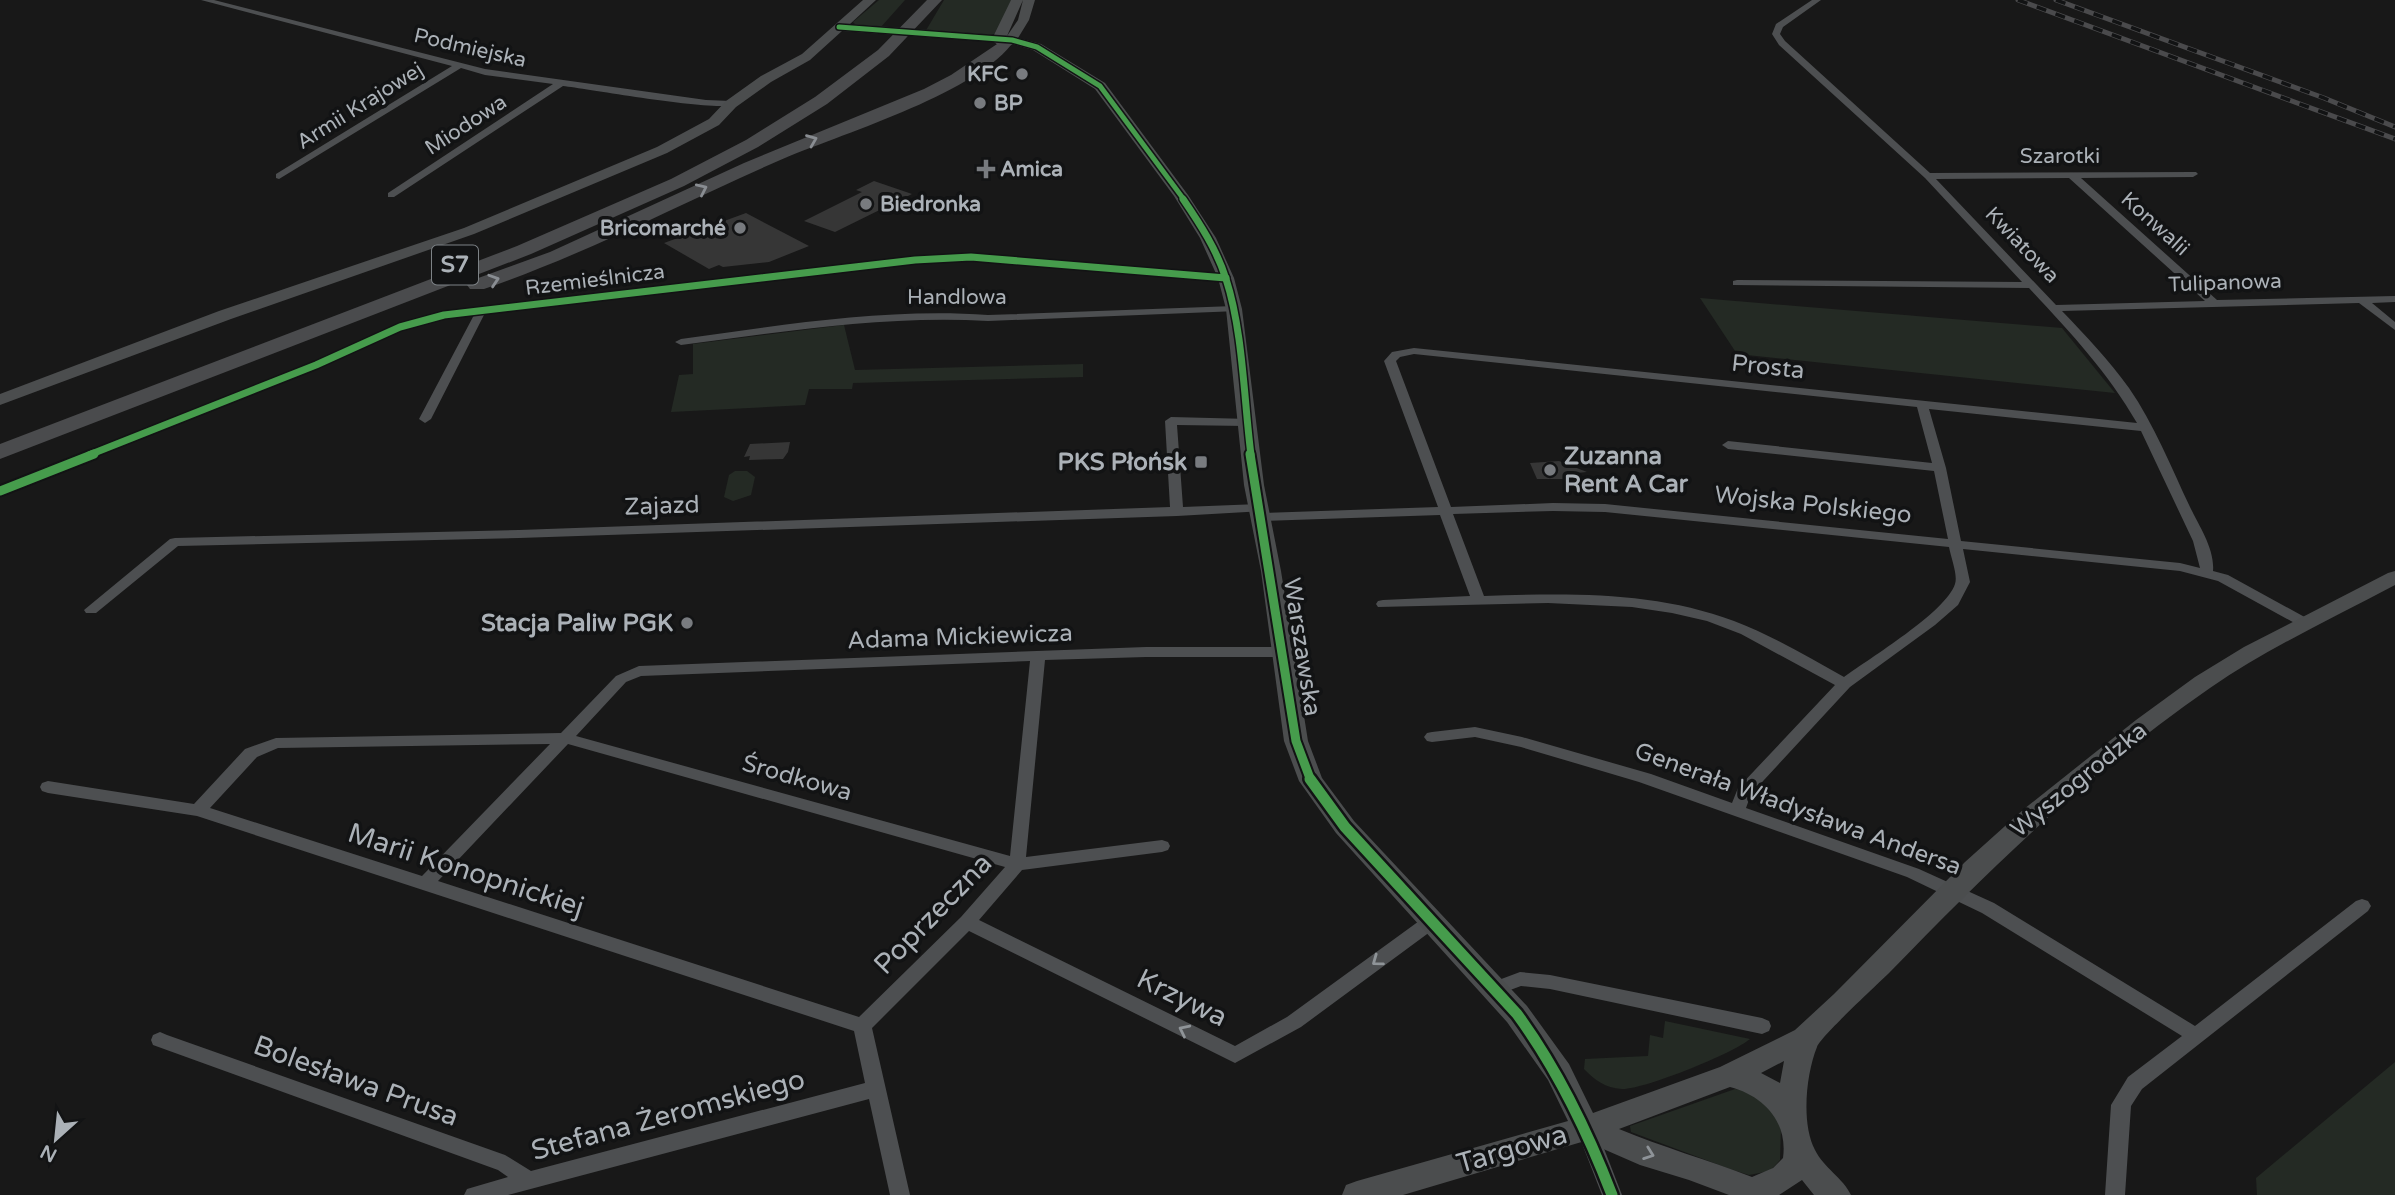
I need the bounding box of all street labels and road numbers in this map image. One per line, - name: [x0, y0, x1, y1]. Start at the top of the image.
- street label: Podmiejska: [411, 23, 529, 73]
- street label: Armii Krajowej: [292, 57, 428, 155]
- street label: Miodowa: [421, 89, 511, 161]
- street label: Szarotki: [2020, 144, 2100, 169]
- street label: Konwalii: [2116, 187, 2194, 261]
- street label: Kwiatowa: [1980, 202, 2064, 288]
- road number: S7: [432, 246, 478, 284]
- street label: Rzemieślnicza: [524, 259, 666, 301]
- street label: Tulipanowa: [2168, 269, 2282, 297]
- street label: Handlowa: [907, 285, 1007, 310]
- street label: Prosta: [1730, 349, 1806, 385]
- street label: Wojska Polskiego: [1713, 480, 1913, 530]
- street label: Zajazd: [624, 490, 700, 522]
- street label: Warszawska: [1277, 576, 1327, 718]
- street label: Adama Mickiewicza: [847, 619, 1073, 655]
- street label: Wyszogrodzka: [2005, 716, 2153, 844]
- street label: Generała Władysława Andersa: [1631, 736, 1965, 882]
- street label: Środkowa: [739, 748, 855, 807]
- street label: Marii Konopnickiej: [344, 816, 588, 924]
- street label: Poprzeczna: [867, 846, 999, 982]
- street label: Krzywa: [1131, 962, 1233, 1034]
- street label: Bolesława Prusa: [249, 1028, 463, 1134]
- street label: Stefana Żeromskiego: [527, 1062, 809, 1168]
- street label: Targowa: [1453, 1117, 1571, 1181]

